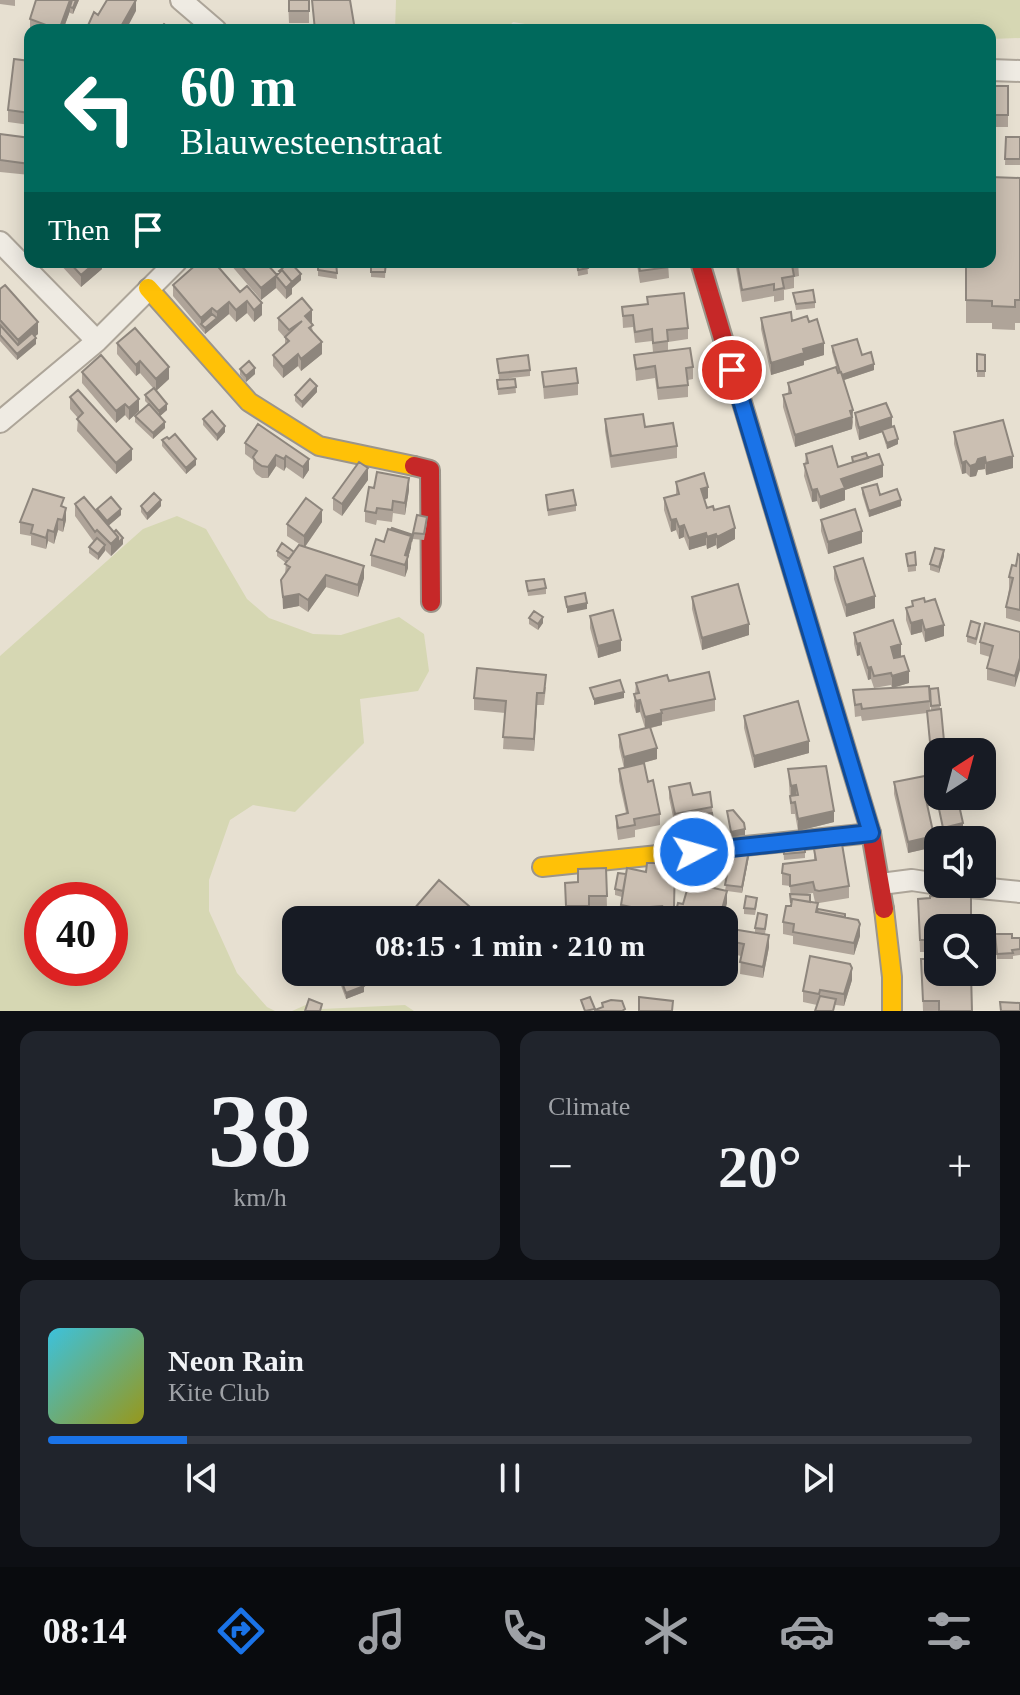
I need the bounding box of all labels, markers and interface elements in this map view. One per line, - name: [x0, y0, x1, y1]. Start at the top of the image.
- icon: left: [48, 56, 152, 160]
- text: 60 m: [180, 56, 297, 118]
- text: Blauwesteenstraat: [180, 122, 442, 162]
- icon: arrive: [126, 208, 170, 252]
- text: Then: [48, 213, 110, 246]
- pin: [698, 336, 766, 404]
- icon: arrive: [710, 348, 754, 392]
- north arrow: [924, 738, 996, 810]
- map controls: [924, 738, 996, 986]
- position arrow: [652, 810, 736, 894]
- button: sound: [924, 826, 996, 898]
- speed limit sign: 40: [24, 882, 128, 986]
- button: search: [924, 914, 996, 986]
- text: 08:15 · 1 min · 210 m: [375, 929, 645, 962]
- text: 38: [208, 1073, 312, 1188]
- text: Climate: [548, 1092, 630, 1121]
- text: 20°: [718, 1134, 802, 1200]
- text: −: [548, 1142, 573, 1191]
- text: +: [947, 1142, 972, 1191]
- text: km/h: [233, 1183, 287, 1212]
- text: Neon Rain: [168, 1344, 304, 1377]
- text: Kite Club: [168, 1378, 270, 1407]
- icon: previous: [180, 1456, 224, 1500]
- icon: pause: [488, 1456, 532, 1500]
- icon: next: [796, 1456, 840, 1500]
- icon: directions: [213, 1603, 269, 1659]
- icon: music: [354, 1603, 410, 1659]
- icon: phone: [496, 1603, 552, 1659]
- icon: climate: [638, 1603, 694, 1659]
- icon: car: [779, 1603, 835, 1659]
- icon: filters: [921, 1603, 977, 1659]
- text: 08:14: [43, 1611, 127, 1651]

